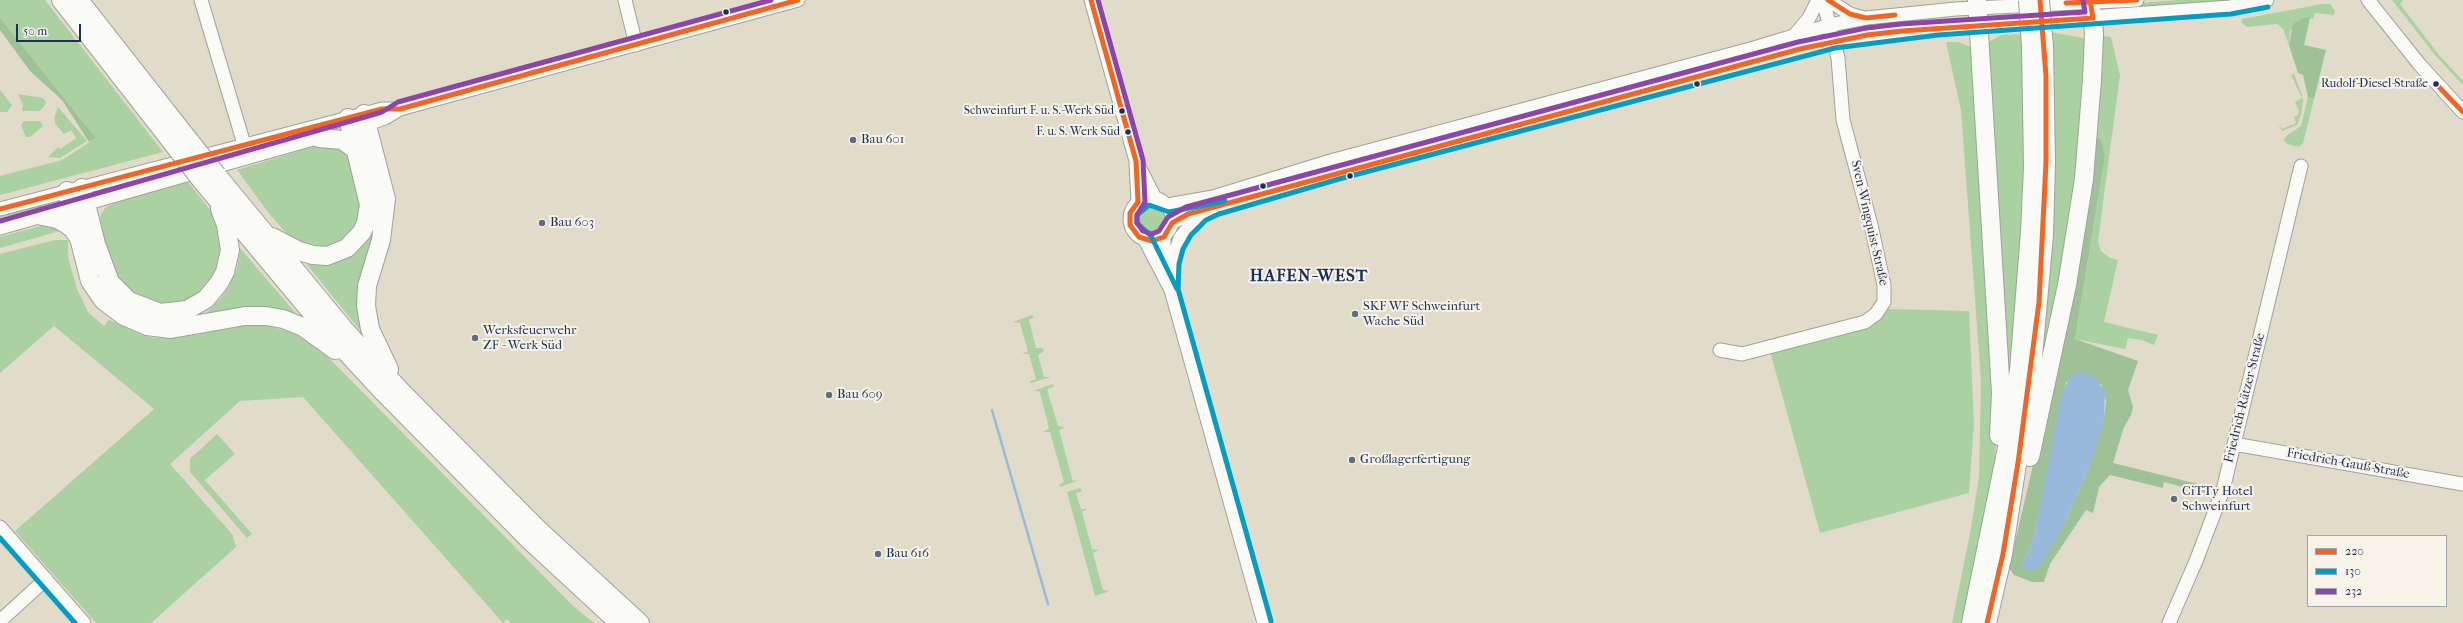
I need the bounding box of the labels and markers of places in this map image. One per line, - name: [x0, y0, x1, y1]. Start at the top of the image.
- unlabelled marker: [721, 7, 731, 17]
- place label: Rudolf-Diesel-Straße: [2321, 77, 2428, 91]
- unlabelled marker: [1692, 79, 1702, 89]
- marker: Rudolf-Diesel-Straße: [2431, 79, 2441, 89]
- place label: Schweinfurt F. u. S.-Werk Süd: [964, 104, 1114, 118]
- marker: Schweinfurt F. u. S.-Werk Süd: [1117, 106, 1127, 116]
- place label: F. u. S. Werk Süd: [1036, 125, 1120, 139]
- marker: F. u. S. Werk Süd: [1123, 127, 1133, 137]
- place label: Bau 601: [861, 132, 904, 148]
- marker: Bau 601: [848, 135, 858, 145]
- unlabelled marker: [1345, 171, 1355, 181]
- unlabelled marker: [1258, 181, 1268, 191]
- place label: Bau 603: [550, 215, 594, 231]
- marker: Bau 603: [537, 218, 547, 228]
- place label: SKF WF Schweinfurt Wache Süd: [1363, 299, 1480, 330]
- marker: SKF WF Schweinfurt Wache Süd: [1350, 309, 1360, 319]
- place label: Werksfeuerwehr ZF - Werk Süd: [483, 323, 577, 354]
- marker: Werksfeuerwehr ZF - Werk Süd: [470, 333, 480, 343]
- place label: Bau 609: [837, 387, 883, 403]
- marker: Bau 609: [824, 390, 834, 400]
- place label: Großlagerfertigung: [1360, 452, 1470, 468]
- marker: Großlagerfertigung: [1347, 455, 1357, 465]
- place label: CiTTy Hotel Schweinfurt: [2182, 484, 2253, 515]
- marker: CiTTy Hotel Schweinfurt: [2169, 494, 2179, 504]
- place label: Bau 616: [886, 546, 929, 562]
- marker: Bau 616: [873, 549, 883, 559]

